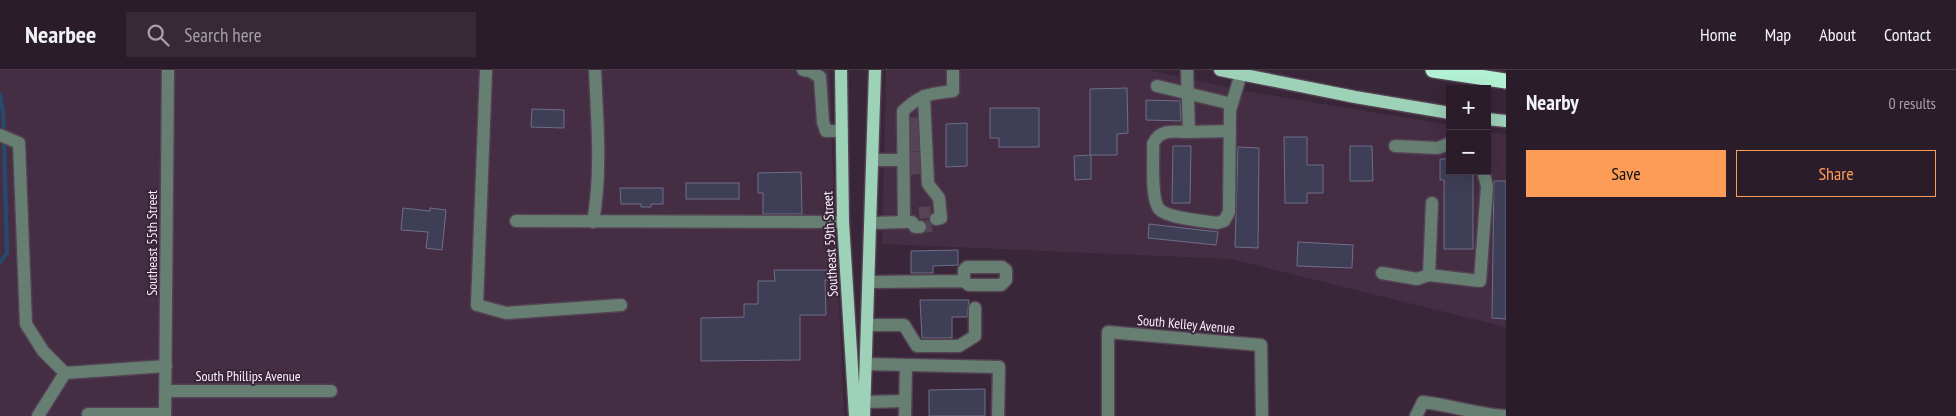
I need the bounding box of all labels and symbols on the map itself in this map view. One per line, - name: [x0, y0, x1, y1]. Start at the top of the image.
- street label: Southeast 55th Street: [143, 190, 161, 296]
- street label: Southeast 59th Street: [818, 191, 842, 297]
- street label: South Kelley Avenue: [1136, 311, 1236, 337]
- street label: South Phillips Avenue: [196, 367, 301, 385]

